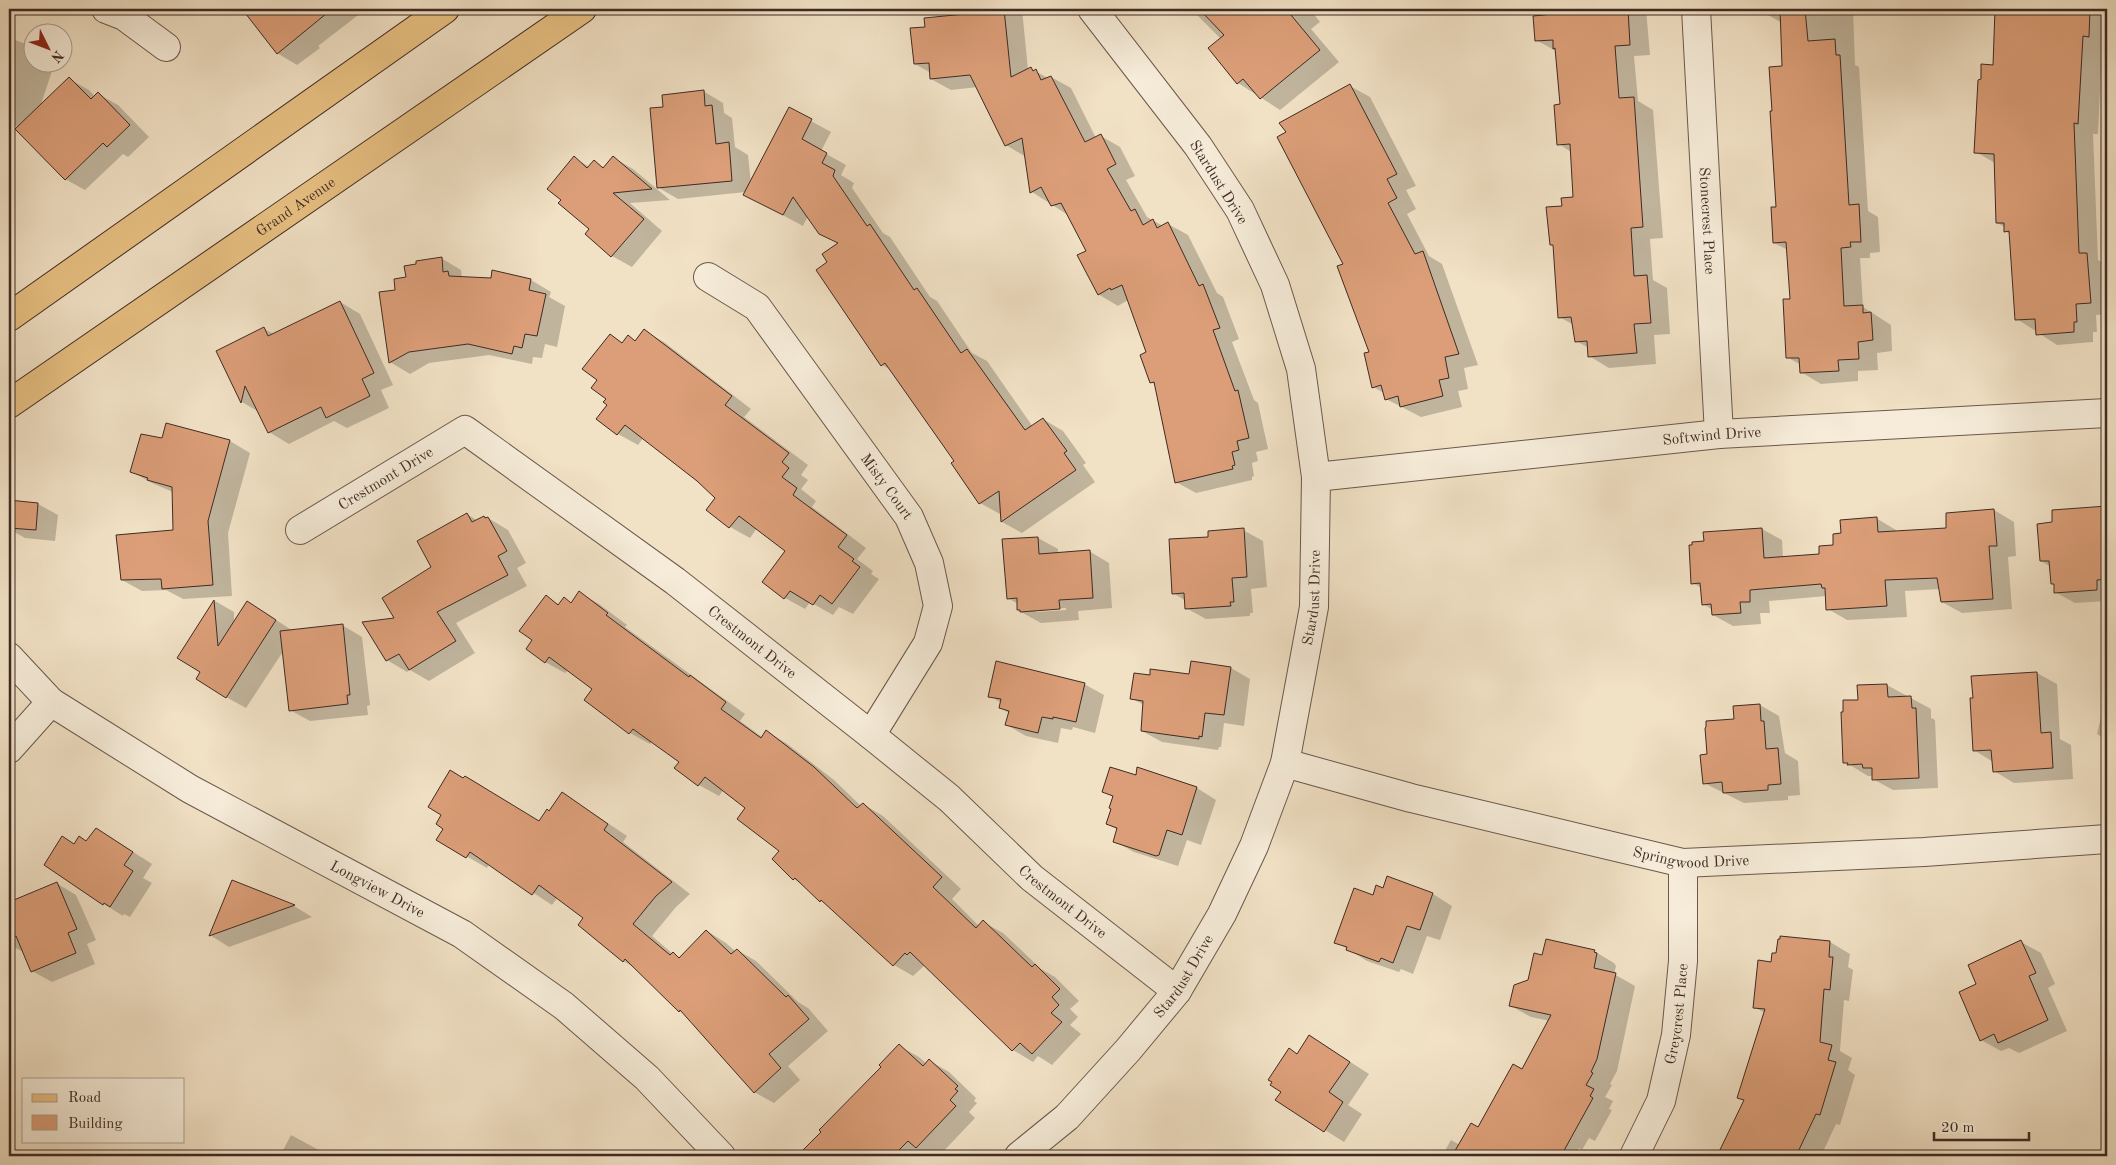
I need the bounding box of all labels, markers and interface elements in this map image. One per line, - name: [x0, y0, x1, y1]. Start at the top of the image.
- north arrow: [22, 22, 72, 72]
- text: N: [48, 47, 66, 65]
- street label: Stardust Drive: [1186, 138, 1250, 228]
- street label: Stonecrest Place: [1696, 167, 1716, 275]
- street label: Grand Avenue: [254, 175, 339, 240]
- street label: Softwind Drive: [1662, 426, 1762, 449]
- street label: Crestmont Drive: [336, 445, 436, 514]
- street label: Misty Court: [857, 452, 914, 523]
- street label: Stardust Drive: [1301, 550, 1324, 647]
- street label: Crestmont Drive: [704, 604, 799, 682]
- street label: Springwood Drive: [1631, 845, 1750, 873]
- street label: Longview Drive: [327, 859, 427, 922]
- street label: Crestmont Drive: [1015, 863, 1109, 942]
- street label: Stardust Drive: [1152, 933, 1217, 1022]
- street label: Greycrest Place: [1664, 963, 1692, 1066]
- legend: [22, 1078, 185, 1142]
- text: Road: [68, 1091, 102, 1106]
- scale bar: [1934, 1110, 2028, 1142]
- text: Building: [68, 1117, 123, 1132]
- text: 20 m: [1941, 1121, 1975, 1136]

